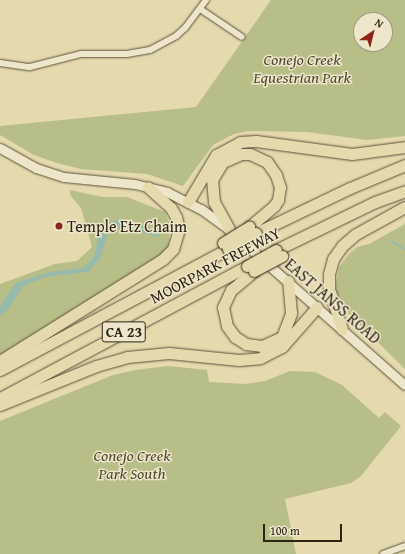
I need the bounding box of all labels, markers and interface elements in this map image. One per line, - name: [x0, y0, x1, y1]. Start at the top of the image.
- north arrow: [353, 12, 393, 52]
- text: N: [372, 14, 387, 32]
- park label: Conejo Creek Equestrian Park: [253, 49, 351, 87]
- place label: Temple Etz Chaim: [67, 216, 187, 236]
- marker: Temple Etz Chaim: [54, 221, 64, 231]
- street label: MOORPARK FREEWAY: [147, 223, 283, 307]
- street label: EAST JANSS ROAD: [281, 254, 385, 348]
- road number: CA 23: [101, 319, 147, 345]
- park label: Conejo Creek Park South: [93, 445, 171, 483]
- scale bar: [265, 516, 344, 542]
- text: 100 m: [270, 522, 300, 539]

